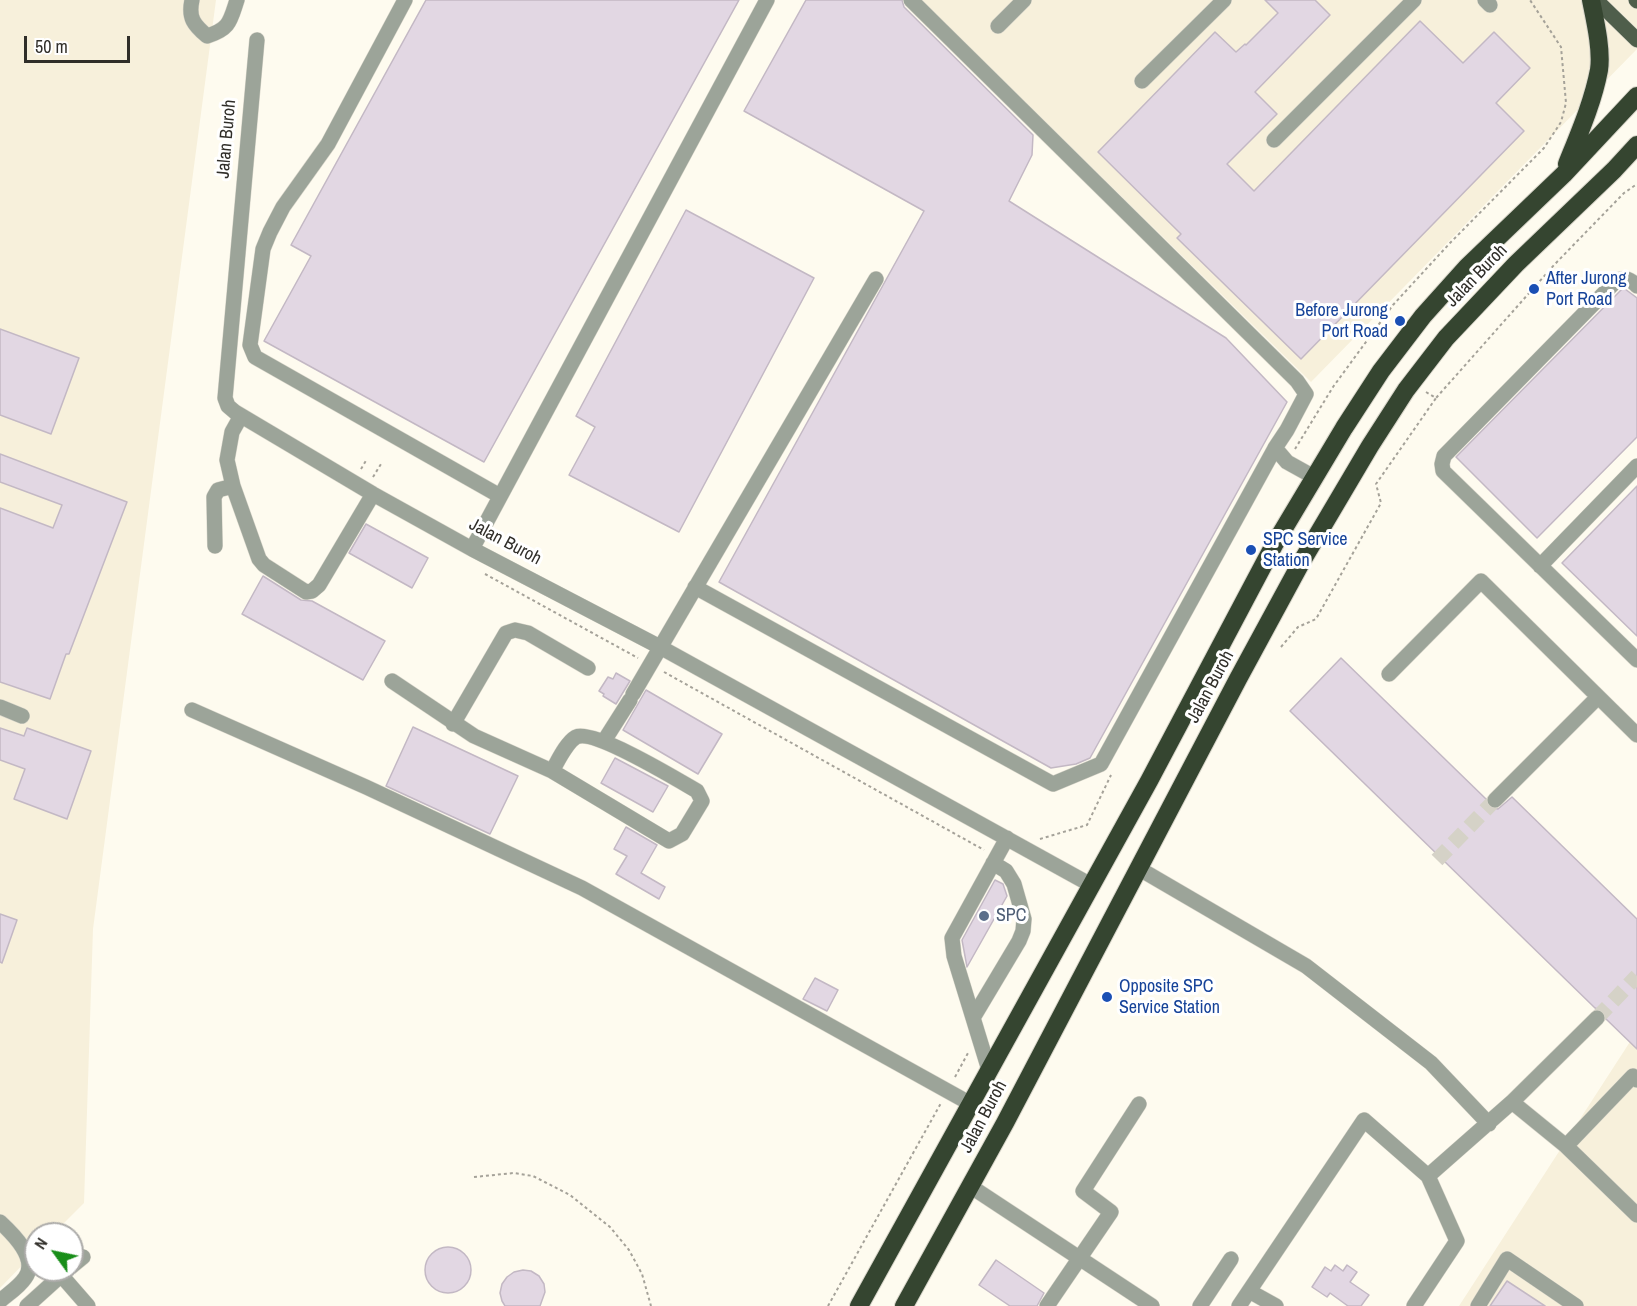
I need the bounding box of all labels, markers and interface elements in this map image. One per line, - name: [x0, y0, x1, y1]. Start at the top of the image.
- scale bar: [27, 24, 134, 62]
- text: 50 m: [35, 34, 68, 59]
- street label: Jalan Buroh: [213, 99, 241, 179]
- street label: Jalan Buroh: [1442, 240, 1512, 312]
- place label: After Jurong Port Road: [1546, 268, 1626, 310]
- marker: After Jurong Port Road: [1527, 282, 1541, 296]
- place label: Before Jurong Port Road: [1295, 300, 1388, 342]
- marker: Before Jurong Port Road: [1393, 314, 1407, 328]
- street label: Jalan Buroh: [465, 514, 545, 570]
- place label: SPC Service Station: [1263, 529, 1347, 572]
- marker: SPC Service Station: [1244, 543, 1258, 557]
- street label: Jalan Buroh: [1183, 647, 1239, 727]
- place label: SPC: [996, 905, 1026, 927]
- marker: SPC: [977, 909, 991, 923]
- place label: Opposite SPC Service Station: [1119, 976, 1220, 1018]
- marker: Opposite SPC Service Station: [1100, 990, 1114, 1004]
- street label: Jalan Buroh: [956, 1077, 1012, 1157]
- north arrow: [24, 1222, 84, 1282]
- text: N: [29, 1233, 52, 1253]

